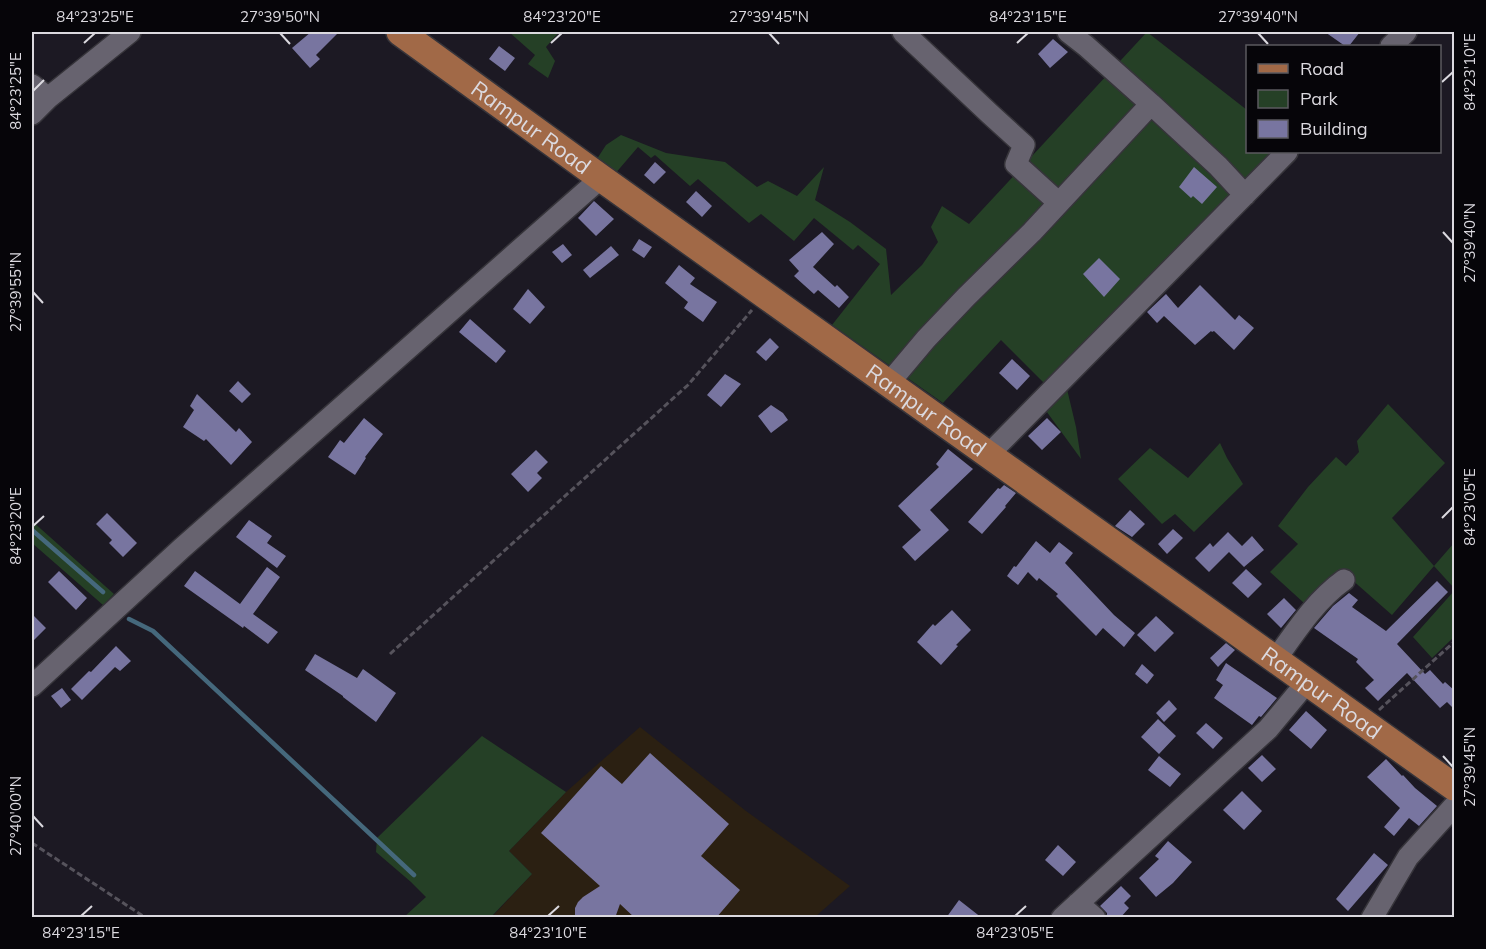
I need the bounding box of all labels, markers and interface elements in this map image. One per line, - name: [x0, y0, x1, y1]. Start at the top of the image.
- text: 84°23'25"E: [56, 7, 134, 26]
- text: 27°39'50"N: [240, 7, 320, 26]
- text: 84°23'20"E: [523, 7, 601, 26]
- text: 27°39'45"N: [729, 7, 809, 26]
- text: 84°23'15"E: [989, 7, 1067, 26]
- text: 27°39'40"N: [1218, 7, 1298, 26]
- text: 84°23'10"E: [1460, 33, 1479, 111]
- legend: [1246, 45, 1441, 153]
- text: 84°23'25"E: [6, 52, 25, 130]
- text: Road: [1300, 57, 1344, 80]
- street label: Rampur Road: [466, 74, 596, 180]
- text: Park: [1300, 87, 1339, 110]
- text: Building: [1300, 117, 1368, 140]
- text: 27°39'40"N: [1460, 203, 1479, 283]
- text: 27°39'55"N: [6, 252, 25, 332]
- street label: Rampur Road: [861, 358, 992, 463]
- text: 84°23'05"E: [1460, 468, 1479, 546]
- text: 84°23'20"E: [6, 487, 25, 565]
- street label: Rampur Road: [1256, 640, 1387, 745]
- text: 27°39'45"N: [1460, 727, 1479, 807]
- text: 27°40'00"N: [6, 776, 25, 856]
- text: 84°23'15"E: [42, 923, 120, 942]
- text: 84°23'10"E: [509, 923, 587, 942]
- text: 84°23'05"E: [976, 923, 1054, 942]

